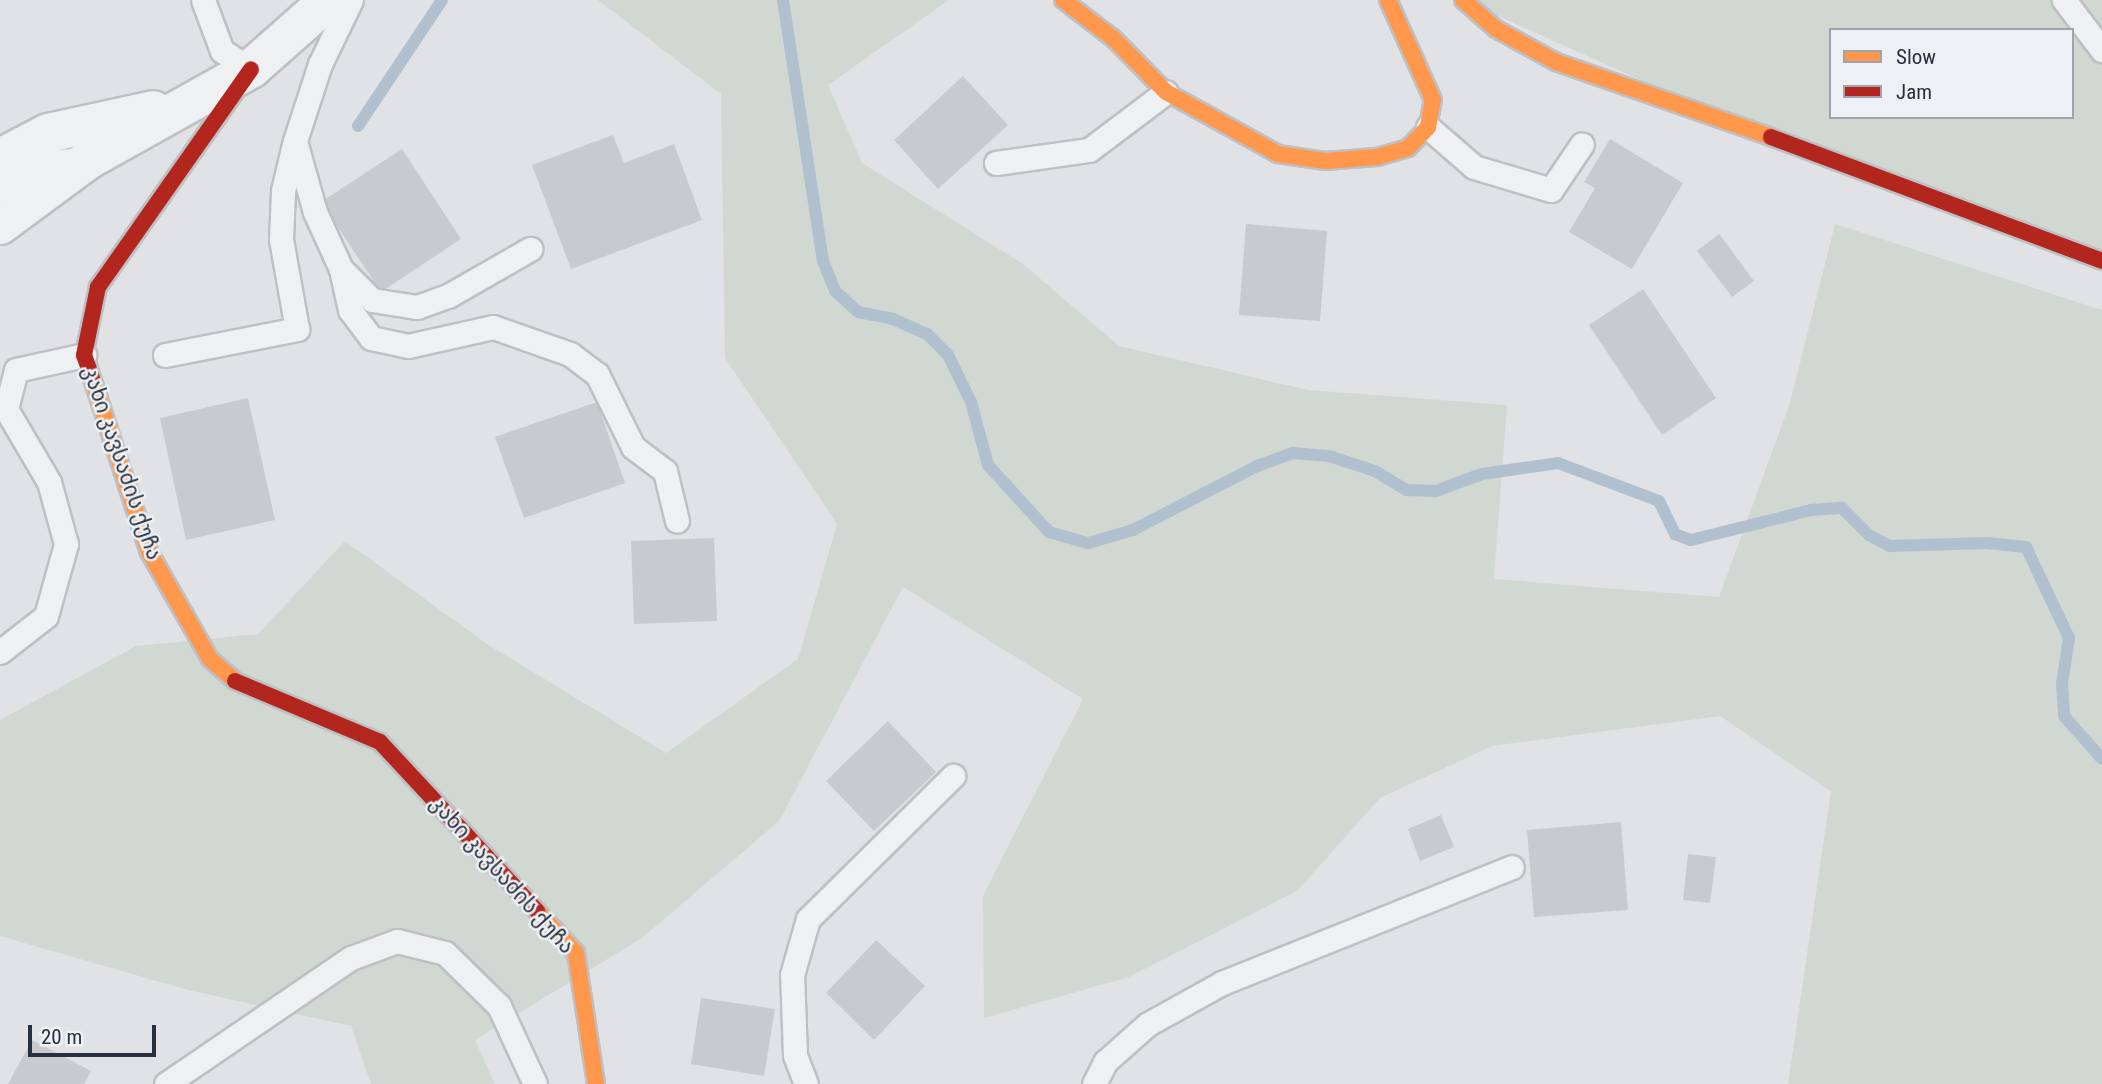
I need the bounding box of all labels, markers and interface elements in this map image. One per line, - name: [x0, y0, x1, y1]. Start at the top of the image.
- legend: [1829, 28, 2074, 119]
- text: Slow: [1896, 45, 1936, 69]
- text: Jam: [1896, 80, 1932, 104]
- street label: კახი კავსაძის ქუჩა: [77, 363, 167, 563]
- street label: კახი კავსაძის ქუჩა: [425, 791, 579, 959]
- scale bar: [32, 1010, 159, 1054]
- text: 20 m: [41, 1025, 82, 1049]

